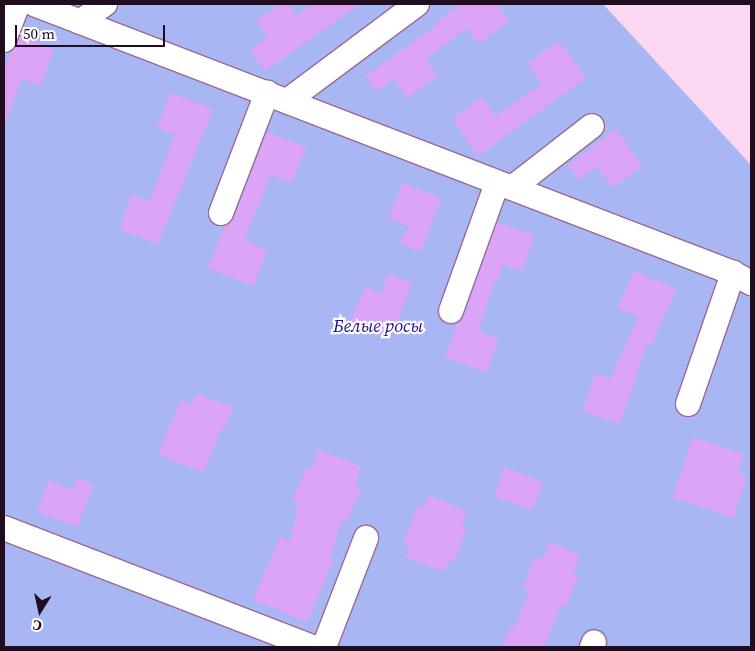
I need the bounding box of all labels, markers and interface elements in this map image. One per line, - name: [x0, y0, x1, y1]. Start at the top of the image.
- scale bar: [18, 15, 168, 47]
- text: 50 m: [23, 23, 55, 44]
- park label: Белые росы: [333, 315, 423, 337]
- north arrow: [15, 586, 65, 636]
- text: С: [31, 615, 43, 636]

